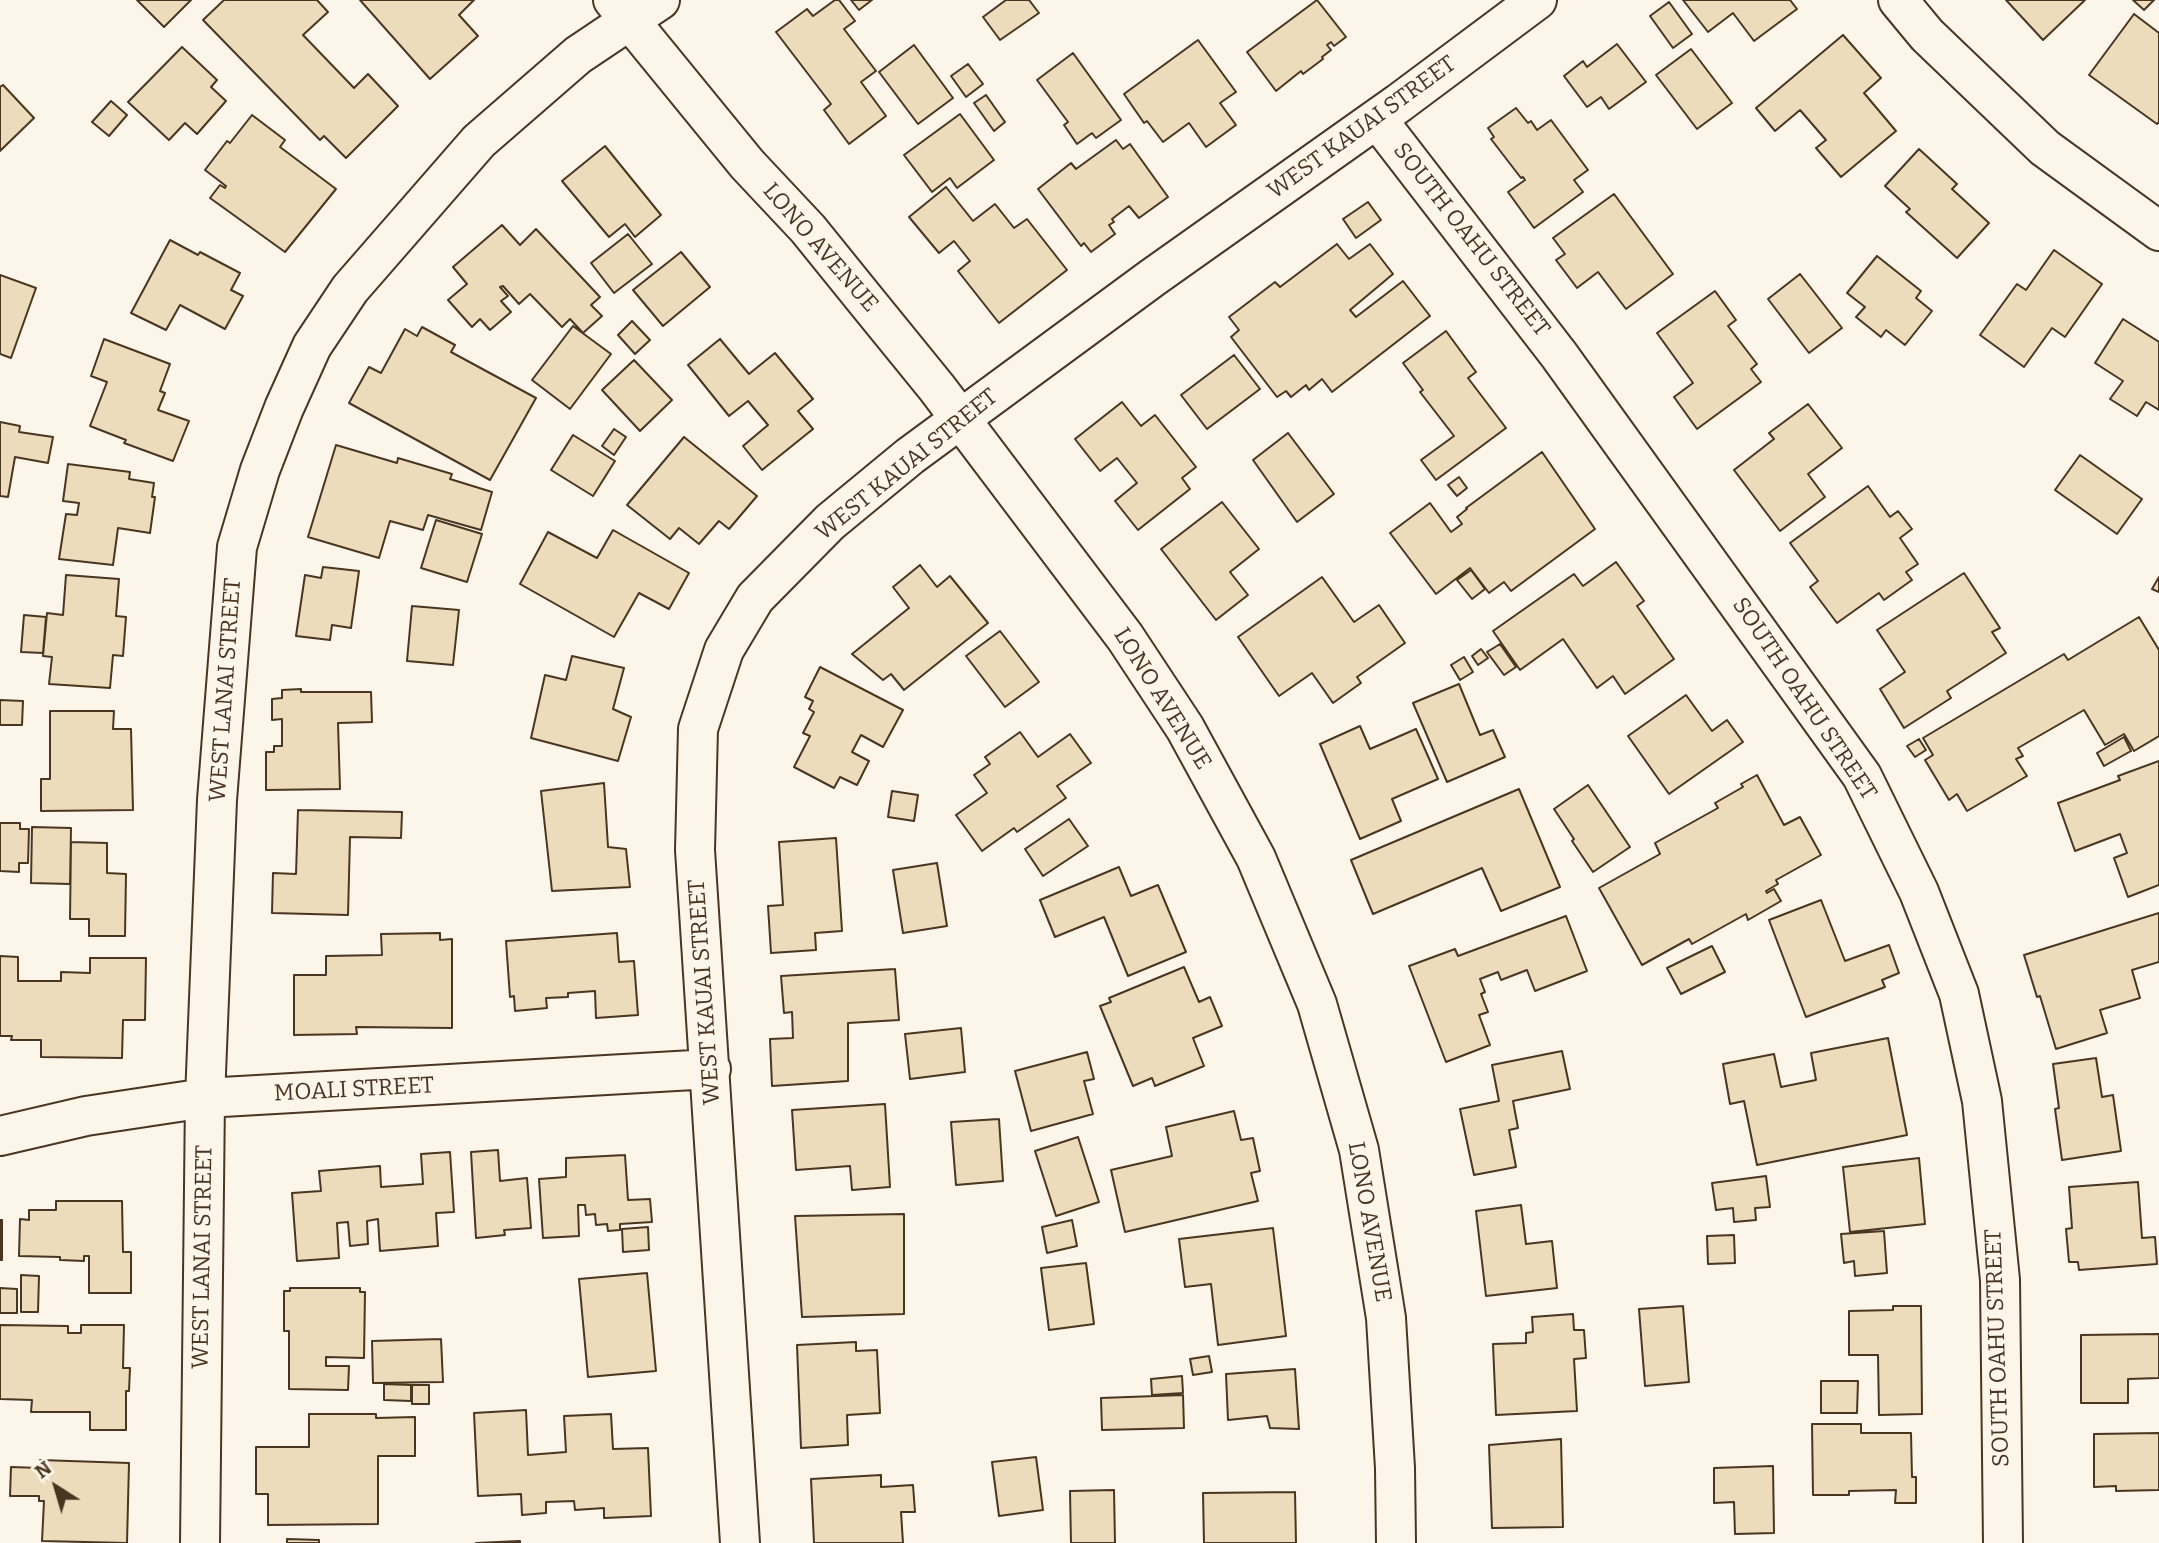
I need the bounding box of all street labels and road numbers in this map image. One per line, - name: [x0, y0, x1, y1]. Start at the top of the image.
- street label: WEST KAUAI STREET: [1263, 50, 1461, 206]
- street label: SOUTH OAHU STREET: [1387, 138, 1555, 342]
- street label: LONO AVENUE: [756, 178, 884, 318]
- street label: WEST KAUAI STREET: [811, 383, 1003, 547]
- street label: WEST LANAI STREET: [204, 577, 248, 803]
- street label: SOUTH OAHU STREET: [1726, 593, 1882, 805]
- street label: LONO AVENUE: [1107, 623, 1217, 775]
- street label: WEST KAUAI STREET: [683, 878, 727, 1106]
- street label: MOALI STREET: [273, 1072, 435, 1108]
- street label: LONO AVENUE: [1341, 1140, 1397, 1304]
- street label: WEST LANAI STREET: [187, 1145, 219, 1369]
- street label: SOUTH OAHU STREET: [1980, 1229, 2016, 1467]

